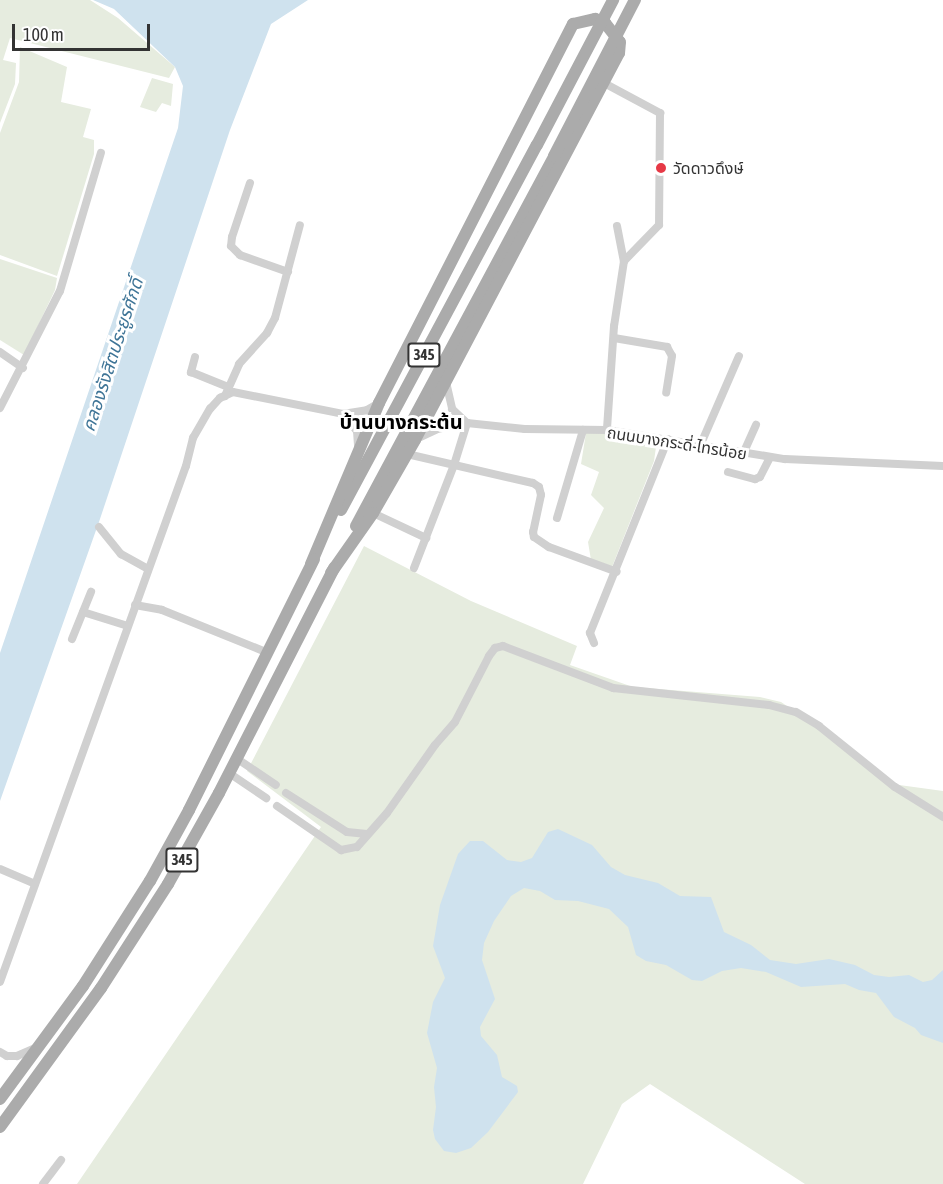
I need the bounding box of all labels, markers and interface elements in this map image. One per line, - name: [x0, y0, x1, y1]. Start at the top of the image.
- scale bar: [15, 12, 153, 50]
- text: 100 m: [23, 24, 64, 45]
- place label: วัดดาวดึงษ์: [673, 158, 744, 178]
- marker: วัดดาวดึงษ์: [654, 161, 668, 175]
- water label: คลองรังสิตประยูรศักดิ์: [78, 276, 148, 434]
- road number: 345: [406, 343, 442, 367]
- district label: บ้านบางกระต้น: [339, 409, 463, 433]
- street label: ถนนบางกระดี่-ไทรน้อย: [606, 422, 748, 464]
- road number: 345: [164, 848, 200, 872]

